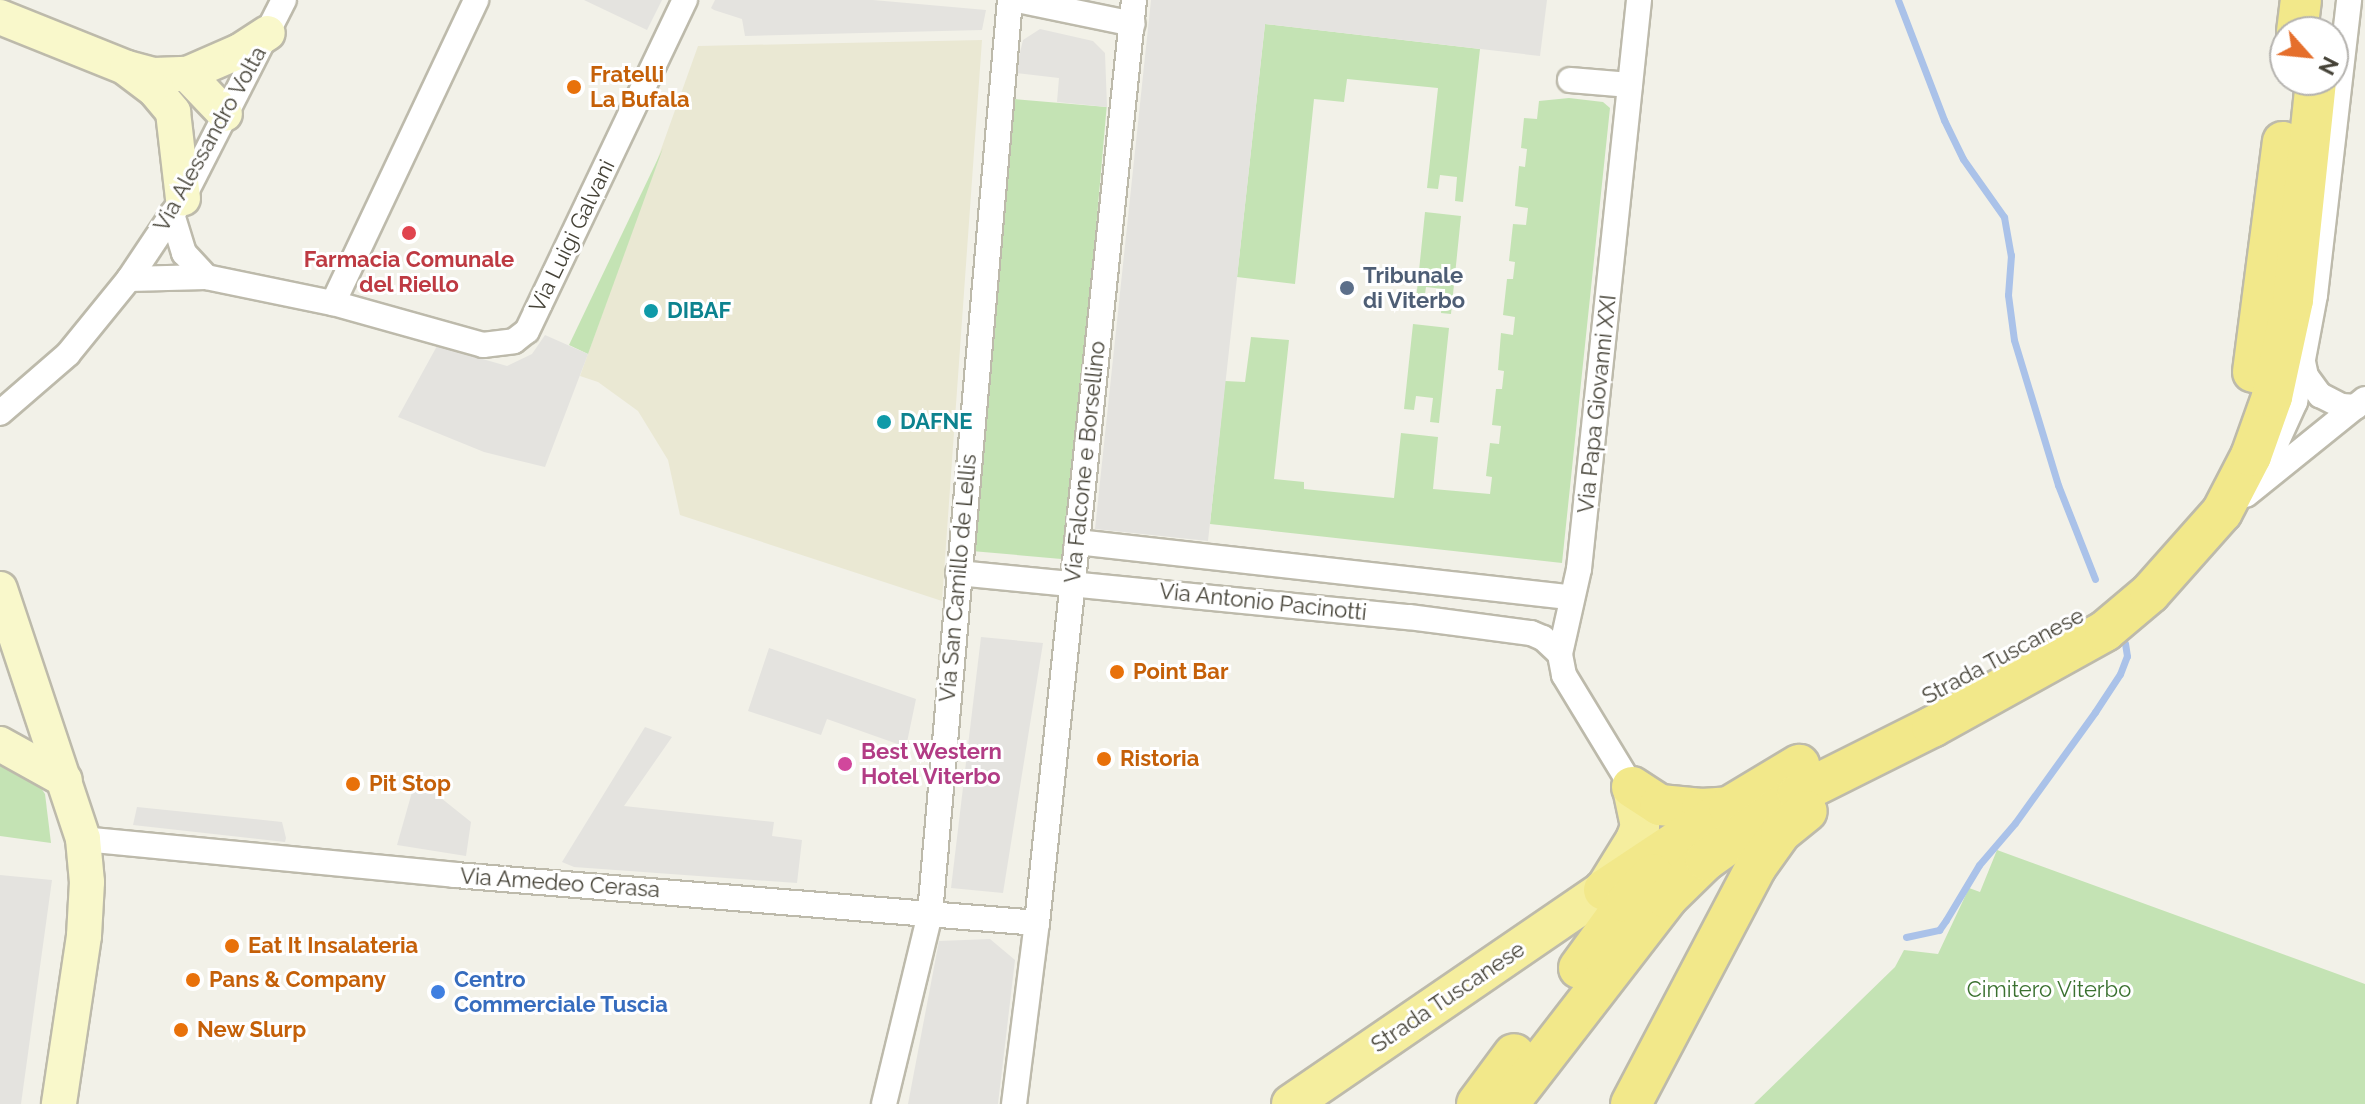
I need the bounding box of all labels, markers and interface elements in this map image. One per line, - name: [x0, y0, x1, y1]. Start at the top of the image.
- north arrow: [2269, 16, 2349, 96]
- street label: Via Alessandro Volta: [148, 41, 272, 237]
- text: N: [2313, 53, 2344, 79]
- place label: Fratelli La Bufala: [590, 61, 690, 112]
- marker: Fratelli La Bufala: [565, 78, 583, 96]
- street label: Via Luigi Galvani: [524, 155, 620, 317]
- marker: Farmacia Comunale del Riello: [400, 224, 418, 242]
- place label: Farmacia Comunale del Riello: [304, 246, 514, 298]
- place label: Tribunale di Viterbo: [1363, 262, 1466, 314]
- marker: Tribunale di Viterbo: [1338, 279, 1356, 297]
- street label: Via Papa Giovanni XXI: [1572, 293, 1622, 515]
- place label: DIBAF: [667, 298, 731, 324]
- marker: DIBAF: [642, 302, 660, 320]
- street label: Via Falcone e Borsellino: [1059, 340, 1111, 584]
- place label: DAFNE: [900, 409, 973, 435]
- marker: DAFNE: [875, 413, 893, 431]
- street label: Via San Camillo de Lellis: [934, 453, 982, 703]
- street label: Via Antonio Pacinotti: [1158, 578, 1368, 626]
- street label: Strada Tuscanese: [1917, 602, 2089, 710]
- place label: Point Bar: [1133, 659, 1228, 685]
- marker: Point Bar: [1108, 663, 1126, 681]
- place label: Best Western Hotel Viterbo: [861, 738, 1003, 790]
- place label: Ristoria: [1120, 746, 1199, 772]
- marker: Ristoria: [1095, 750, 1113, 768]
- marker: Best Western Hotel Viterbo: [836, 755, 854, 773]
- place label: Pit Stop: [369, 771, 451, 797]
- marker: Pit Stop: [344, 775, 362, 793]
- street label: Via Amedeo Cerasa: [459, 863, 661, 903]
- place label: Eat It Insalateria: [248, 933, 418, 959]
- street label: Strada Tuscanese: [1366, 936, 1530, 1058]
- marker: Eat It Insalateria: [223, 937, 241, 955]
- place label: Centro Commerciale Tuscia: [454, 966, 668, 1018]
- place label: Pans & Company: [209, 967, 386, 993]
- marker: Pans & Company: [184, 971, 202, 989]
- park label: Cimitero Viterbo: [1966, 977, 2132, 1003]
- marker: Centro Commerciale Tuscia: [429, 983, 447, 1001]
- place label: New Slurp: [197, 1017, 307, 1043]
- marker: New Slurp: [172, 1021, 190, 1039]

